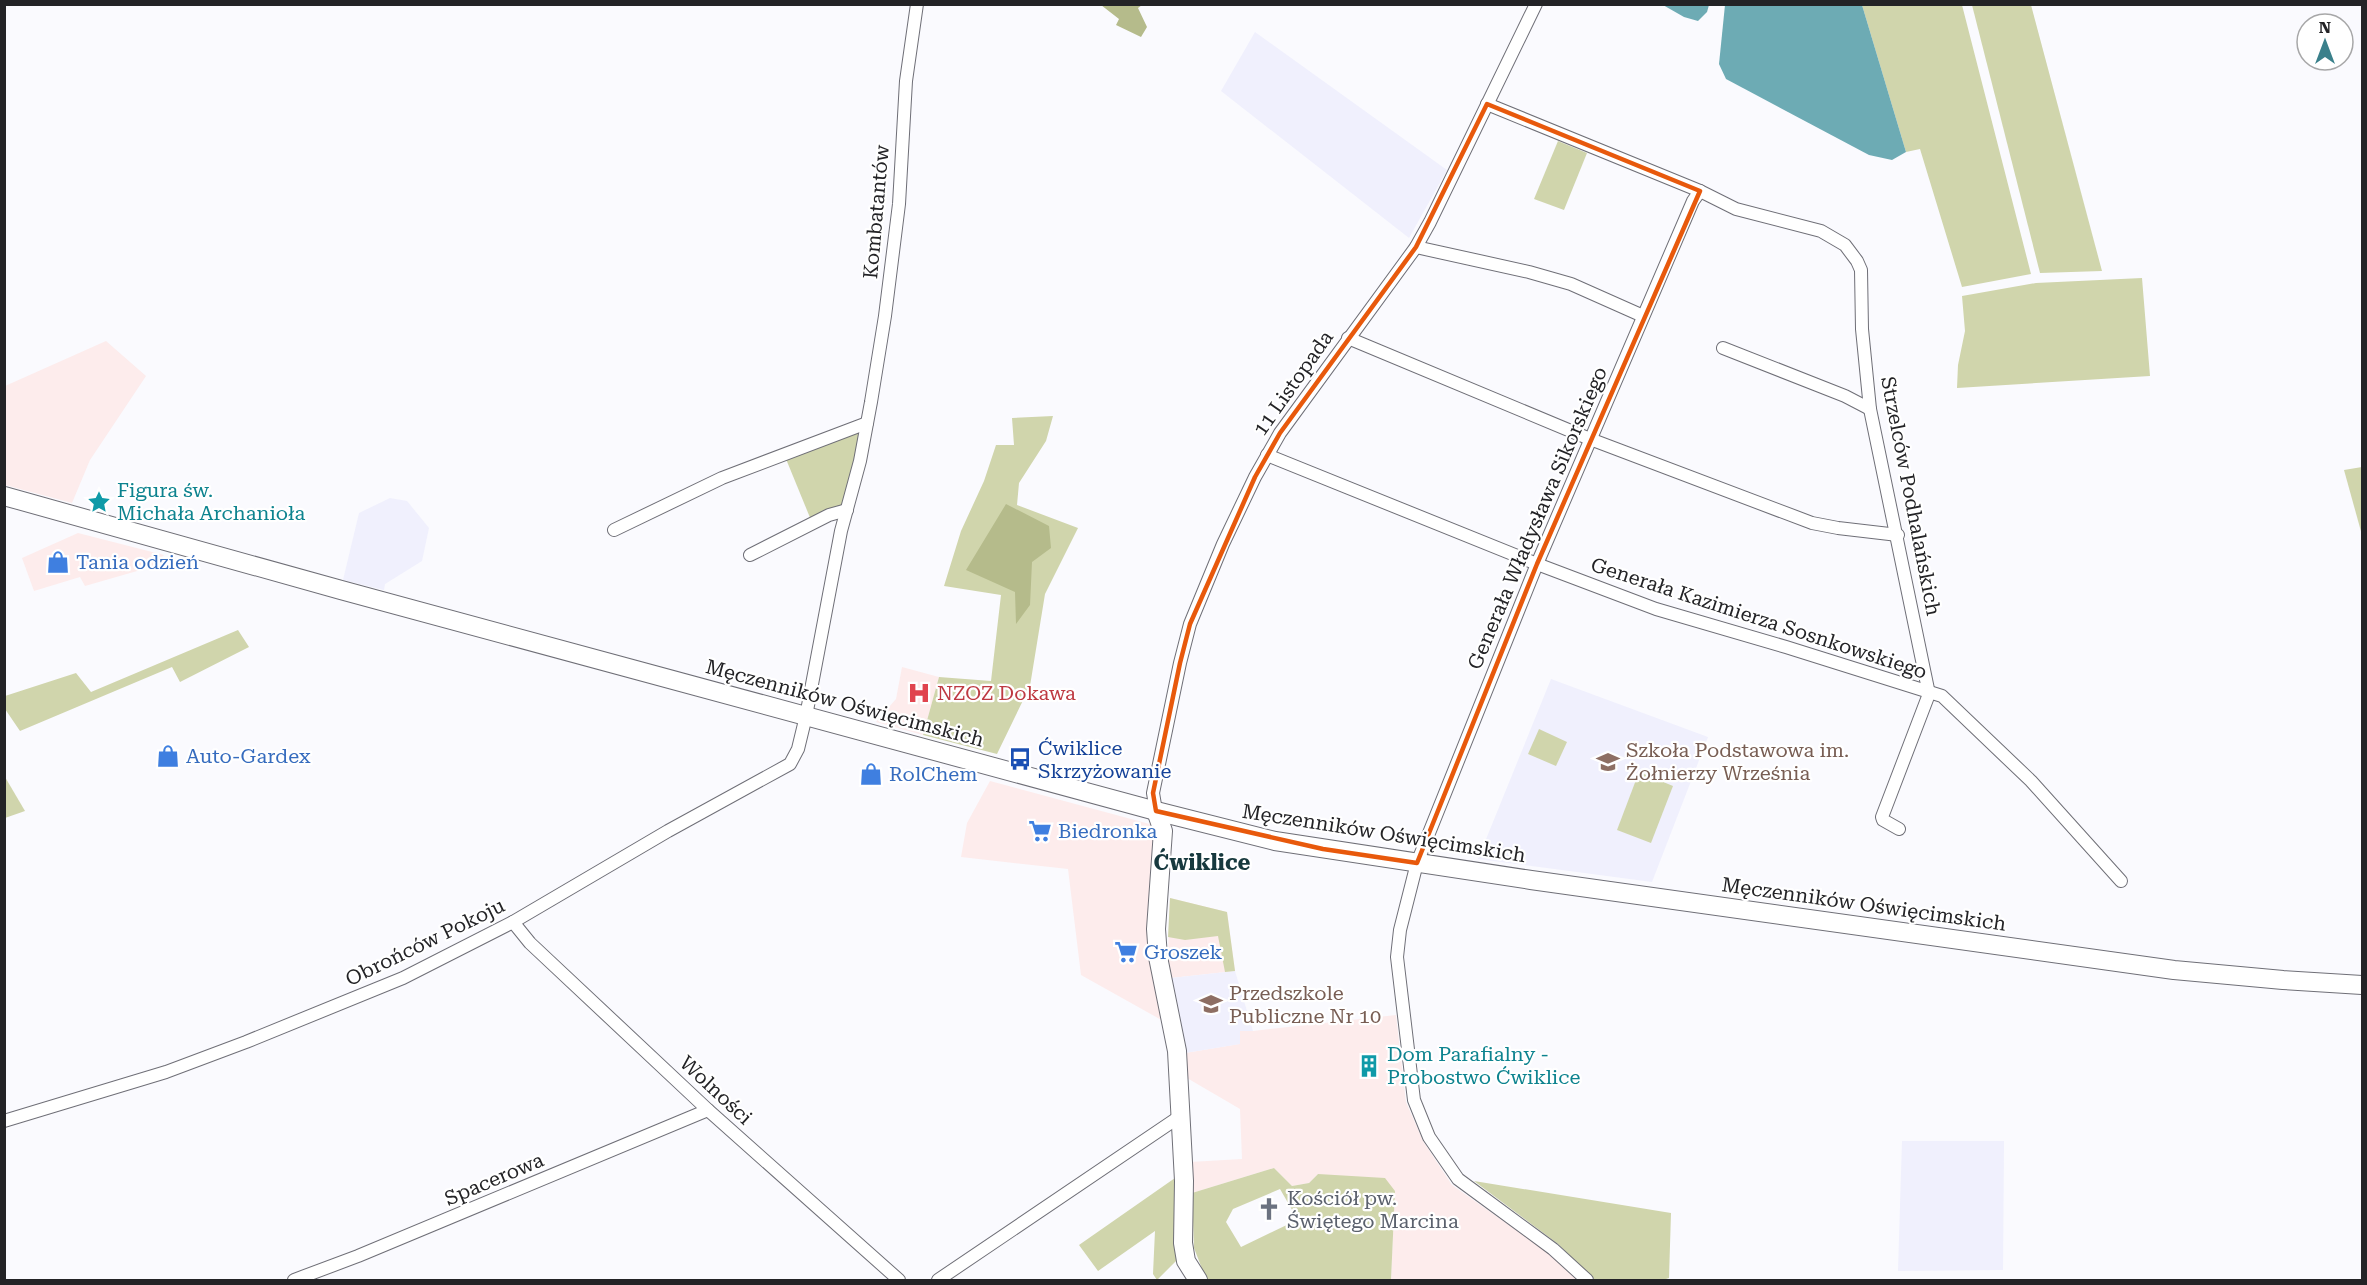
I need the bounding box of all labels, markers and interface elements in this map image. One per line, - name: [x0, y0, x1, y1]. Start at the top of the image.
- north arrow: [2295, 12, 2355, 72]
- text: N: [2319, 18, 2331, 37]
- street label: Kombatantów: [858, 144, 894, 280]
- street label: 11 Listopada: [1248, 326, 1338, 440]
- street label: Generała Władysława Sikorskiego: [1462, 363, 1612, 673]
- street label: Strzelców Podhalańskich: [1876, 374, 1946, 618]
- place label: Figura św. Michała Archanioła: [117, 478, 305, 525]
- place icon: Figura św. Michała Archanioła: [86, 489, 112, 515]
- shop icon: Tania odzień: [45, 549, 71, 575]
- place label: Tania odzień: [76, 550, 199, 574]
- street label: Generała Kazimierza Sosnkowskiego: [1588, 552, 1930, 684]
- street label: Męczenników Oświęcimskich: [703, 654, 987, 752]
- hospital icon: NZOZ Dokawa: [906, 680, 932, 706]
- place label: NZOZ Dokawa: [937, 681, 1076, 705]
- place label: Ćwiklice Skrzyżowanie: [1038, 736, 1171, 783]
- place label: Szkoła Podstawowa im. Żołnierzy Września: [1626, 738, 1849, 785]
- shop icon: Auto-Gardex: [155, 743, 181, 769]
- place label: Auto-Gardex: [186, 744, 311, 768]
- bus stop icon: Ćwiklice Skrzyżowanie: [1007, 746, 1033, 772]
- school or university icon: Szkoła Podstawowa im. Żołnierzy Września: [1595, 749, 1621, 775]
- shop icon: RolChem: [858, 761, 884, 787]
- place label: RolChem: [889, 762, 978, 786]
- street label: Męczenników Oświęcimskich: [1240, 799, 1528, 867]
- supermarket icon: Biedronka: [1027, 818, 1053, 844]
- place label: Biedronka: [1058, 819, 1158, 843]
- district label: Ćwiklice: [1154, 848, 1251, 875]
- street label: Męczenników Oświęcimskich: [1720, 872, 2008, 936]
- street label: Obrońców Pokoju: [341, 893, 509, 991]
- supermarket icon: Groszek: [1113, 939, 1139, 965]
- place label: Groszek: [1144, 940, 1222, 964]
- place label: Przedszkole Publiczne Nr 10: [1229, 981, 1381, 1028]
- school or university icon: Przedszkole Publiczne Nr 10: [1198, 991, 1224, 1017]
- place label: Dom Parafialny - Probostwo Ćwiklice: [1387, 1042, 1580, 1089]
- street label: Wolności: [675, 1051, 757, 1129]
- building icon: Dom Parafialny - Probostwo Ćwiklice: [1356, 1053, 1382, 1079]
- street label: Spacerowa: [441, 1147, 547, 1211]
- place label: Kościół pw. Świętego Marcina: [1287, 1186, 1459, 1233]
- church icon: Kościół pw. Świętego Marcina: [1256, 1196, 1282, 1222]

